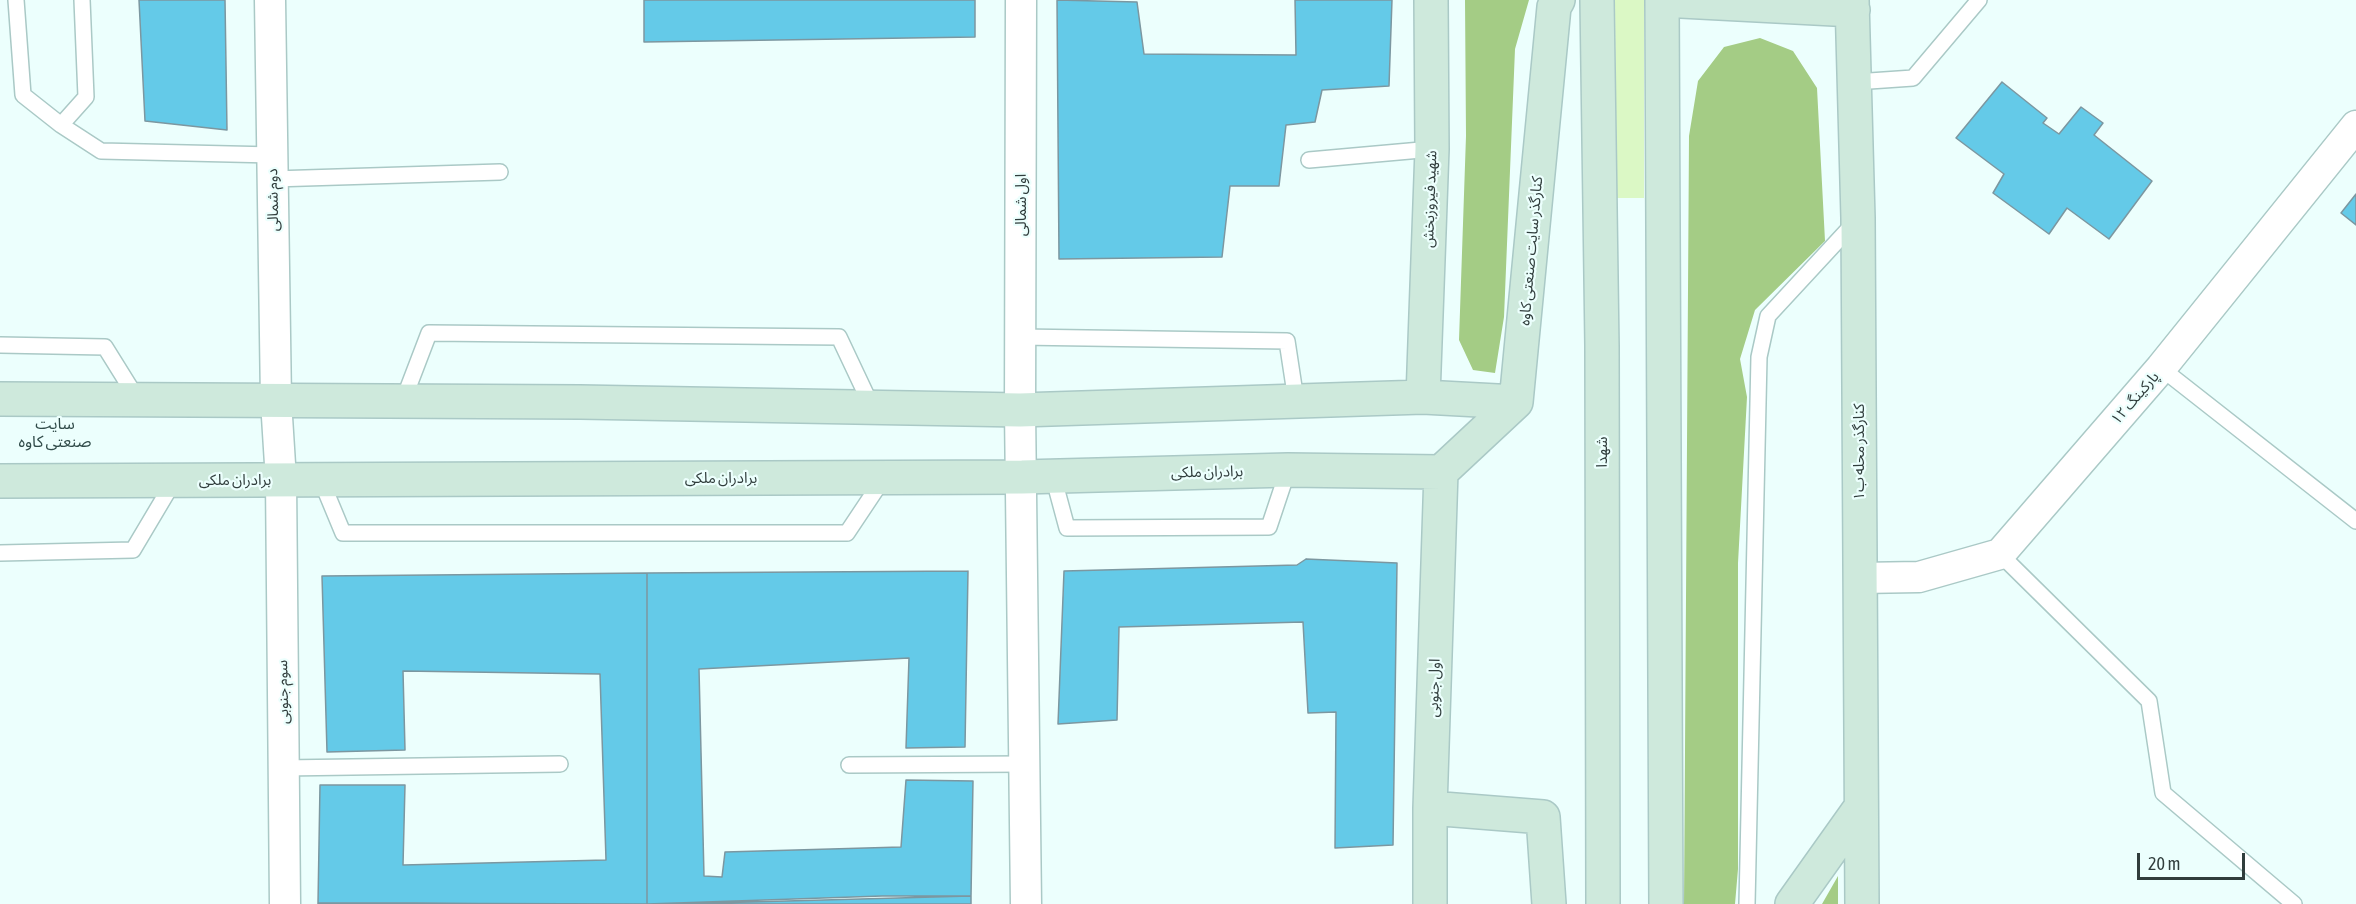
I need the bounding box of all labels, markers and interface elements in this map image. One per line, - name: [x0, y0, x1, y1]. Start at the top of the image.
- street label: شهید فیروزبخش: [1419, 150, 1441, 248]
- street label: دوم شمالی: [263, 168, 283, 232]
- street label: اول شمالی: [1012, 174, 1030, 236]
- street label: کنارگذر سایت صنعتی کاوه: [1516, 176, 1546, 326]
- street label: پارکینگ ۱۲: [2107, 368, 2163, 428]
- street label: کنارگذر محله ب۱: [1850, 403, 1868, 501]
- district label: سایت صنعتی کاوه: [18, 414, 92, 452]
- street label: شهدا: [1593, 437, 1611, 467]
- street label: برادران ملکی: [1171, 462, 1243, 482]
- street label: برادران ملکی: [685, 469, 757, 487]
- street label: برادران ملکی: [199, 471, 271, 489]
- street label: اول جنوبی: [1424, 658, 1444, 718]
- street label: سوم جنوبی: [273, 660, 293, 724]
- scale bar: [2140, 841, 2248, 879]
- text: 20 m: [2148, 853, 2180, 874]

